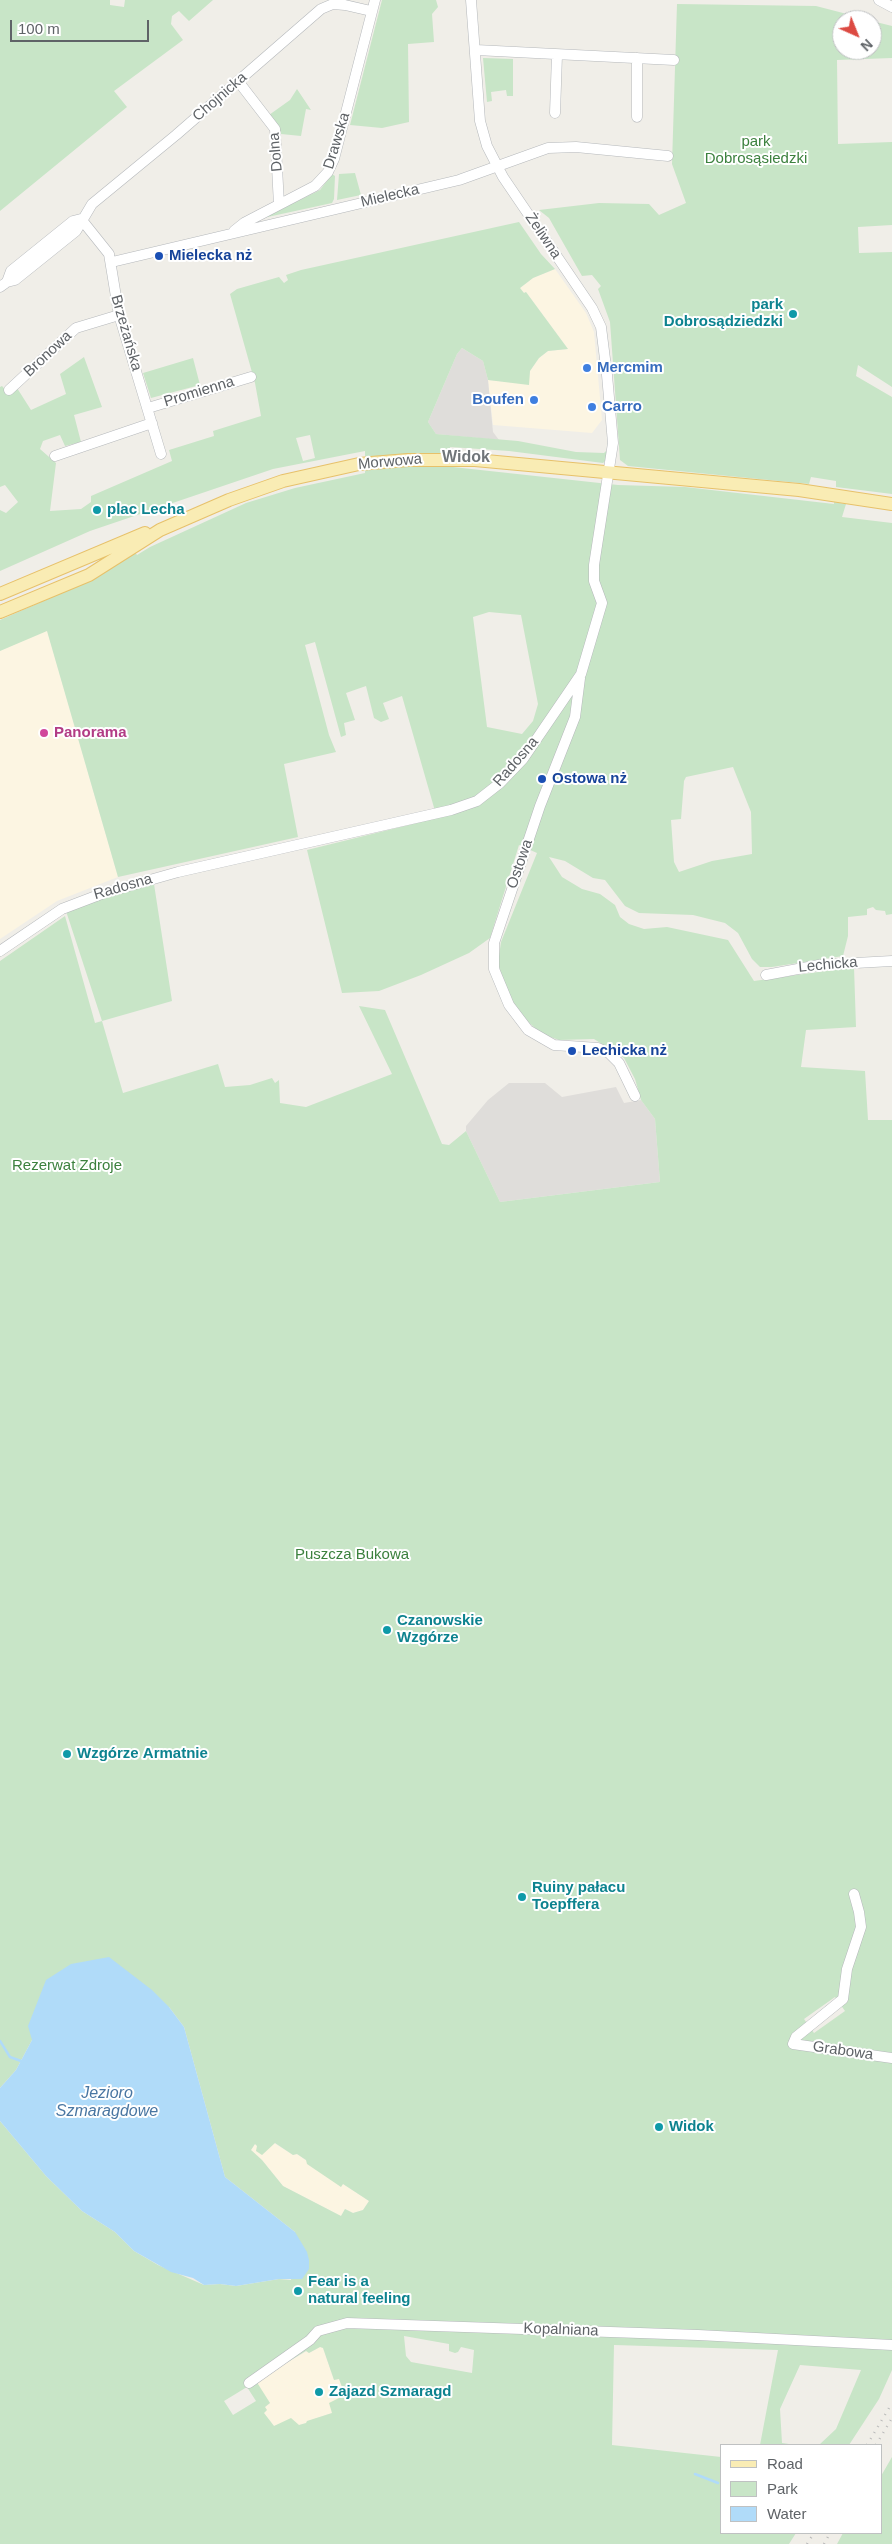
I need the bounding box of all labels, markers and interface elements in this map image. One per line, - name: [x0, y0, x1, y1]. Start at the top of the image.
- scale bar: [12, 10, 151, 42]
- north arrow: [832, 10, 882, 60]
- text: 100 m: [18, 20, 60, 37]
- text: N: [858, 36, 876, 54]
- street label: Chojnicka: [189, 69, 251, 125]
- street label: Drawska: [320, 110, 354, 172]
- street label: Dolna: [265, 132, 287, 172]
- park label: park Dobrosąsiedzki: [705, 133, 807, 168]
- street label: Mielecka: [359, 181, 421, 211]
- street label: Żeliwna: [521, 210, 565, 262]
- place label: Mielecka nż: [169, 247, 252, 265]
- marker: Mielecka nż: [153, 250, 165, 262]
- street label: Brzeżańska: [107, 293, 145, 373]
- place label: park Dobrosądziedzki: [664, 296, 783, 331]
- marker: park Dobrosądziedzki: [787, 308, 799, 320]
- street label: Bronowa: [20, 327, 76, 381]
- place label: Mercmim: [597, 359, 663, 377]
- marker: Mercmim: [581, 362, 593, 374]
- street label: Promienna: [162, 373, 236, 411]
- place label: Boufen: [472, 391, 524, 409]
- marker: Boufen: [528, 394, 540, 406]
- place label: Carro: [602, 398, 642, 416]
- marker: Carro: [586, 401, 598, 413]
- district label: Widok: [442, 448, 490, 468]
- street label: Morwowa: [357, 450, 423, 474]
- place label: plac Lecha: [107, 501, 185, 519]
- marker: plac Lecha: [91, 504, 103, 516]
- place label: Panorama: [54, 724, 127, 742]
- marker: Panorama: [38, 727, 50, 739]
- street label: Radosna: [490, 733, 542, 791]
- place label: Ostowa nż: [552, 770, 627, 788]
- marker: Ostowa nż: [536, 773, 548, 785]
- street label: Ostowa: [503, 837, 537, 891]
- street label: Radosna: [92, 870, 154, 904]
- street label: Lechicka: [798, 953, 858, 977]
- place label: Lechicka nż: [582, 1042, 667, 1060]
- marker: Lechicka nż: [566, 1045, 578, 1057]
- park label: Rezerwat Zdroje: [12, 1157, 122, 1175]
- park label: Puszcza Bukowa: [295, 1546, 409, 1564]
- place label: Czanowskie Wzgórze: [397, 1612, 483, 1647]
- marker: Czanowskie Wzgórze: [381, 1624, 393, 1636]
- place label: Wzgórze Armatnie: [77, 1745, 208, 1763]
- marker: Wzgórze Armatnie: [61, 1748, 73, 1760]
- place label: Ruiny pałacu Toepffera: [532, 1879, 625, 1914]
- marker: Ruiny pałacu Toepffera: [516, 1891, 528, 1903]
- street label: Grabowa: [812, 2038, 874, 2064]
- water label: Jezioro Szmaragdowe: [56, 2084, 158, 2122]
- place label: Widok: [669, 2118, 714, 2136]
- marker: Widok: [653, 2121, 665, 2133]
- place label: Fear is a natural feeling: [308, 2273, 411, 2308]
- marker: Fear is a natural feeling: [292, 2285, 304, 2297]
- street label: Kopalniana: [523, 2320, 599, 2340]
- place label: Zajazd Szmaragd: [329, 2383, 452, 2401]
- marker: Zajazd Szmaragd: [313, 2386, 325, 2398]
- legend: [720, 2444, 882, 2534]
- text: Road: [767, 2455, 803, 2472]
- text: Park: [767, 2480, 798, 2497]
- text: Water: [767, 2505, 806, 2522]

